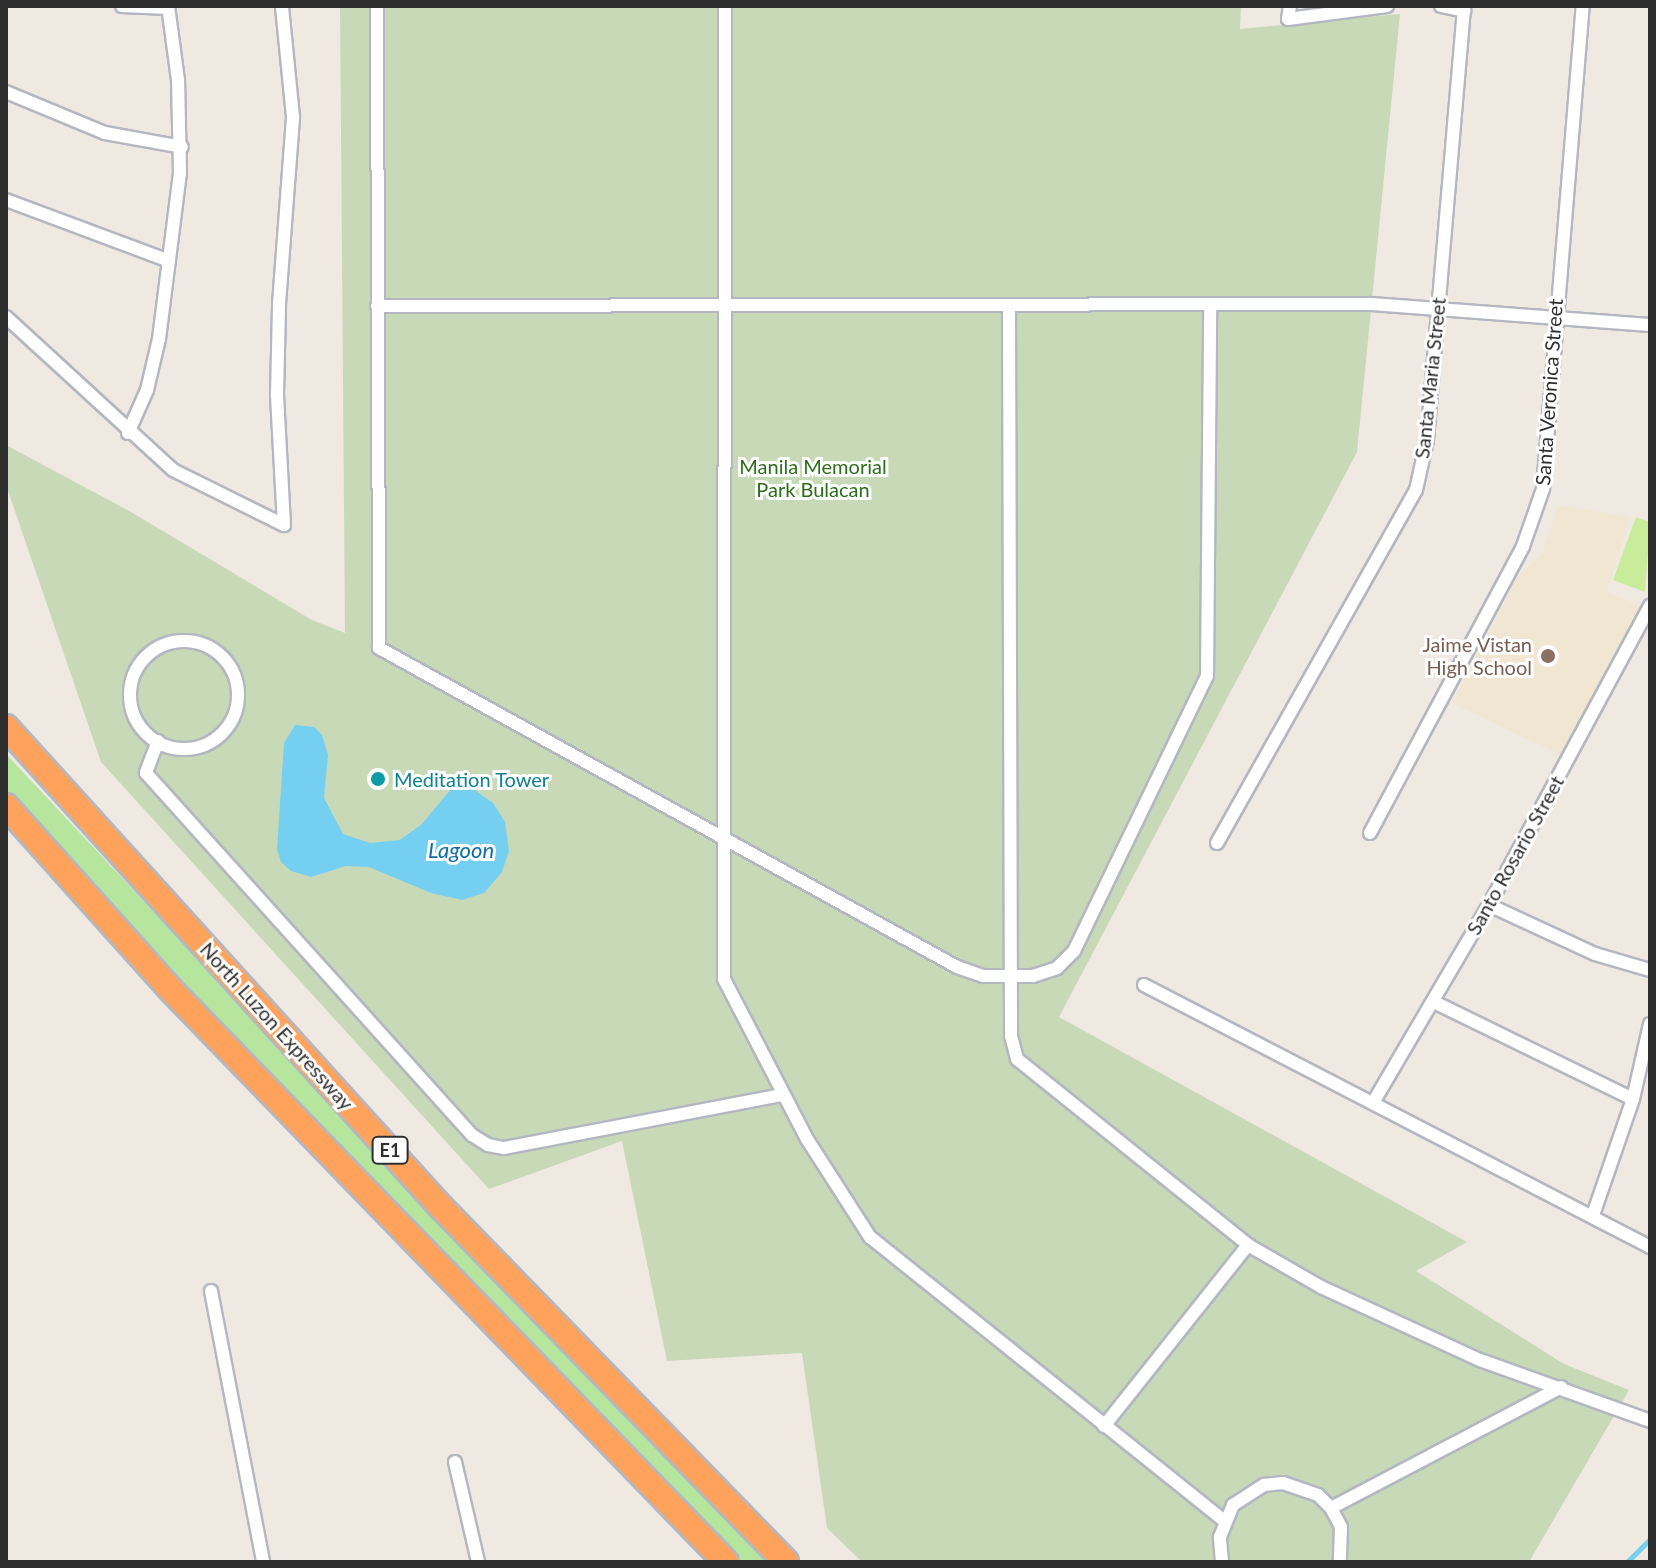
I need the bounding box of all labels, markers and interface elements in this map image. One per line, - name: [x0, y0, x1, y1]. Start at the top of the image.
- street label: Santa Maria Street: [1410, 296, 1450, 460]
- street label: Santa Veronica Street: [1530, 297, 1568, 487]
- park label: Manila Memorial Park Bulacan: [739, 455, 887, 502]
- place label: Jaime Vistan High School: [1422, 632, 1532, 679]
- marker: Jaime Vistan High School: [1539, 647, 1557, 665]
- place label: Meditation Tower: [394, 767, 550, 791]
- marker: Meditation Tower: [369, 770, 387, 788]
- street label: Santo Rosario Street: [1461, 771, 1569, 939]
- water label: Lagoon: [428, 837, 494, 863]
- street label: North Luzon Expressway: [195, 937, 359, 1115]
- road number: E1: [370, 1136, 410, 1164]

